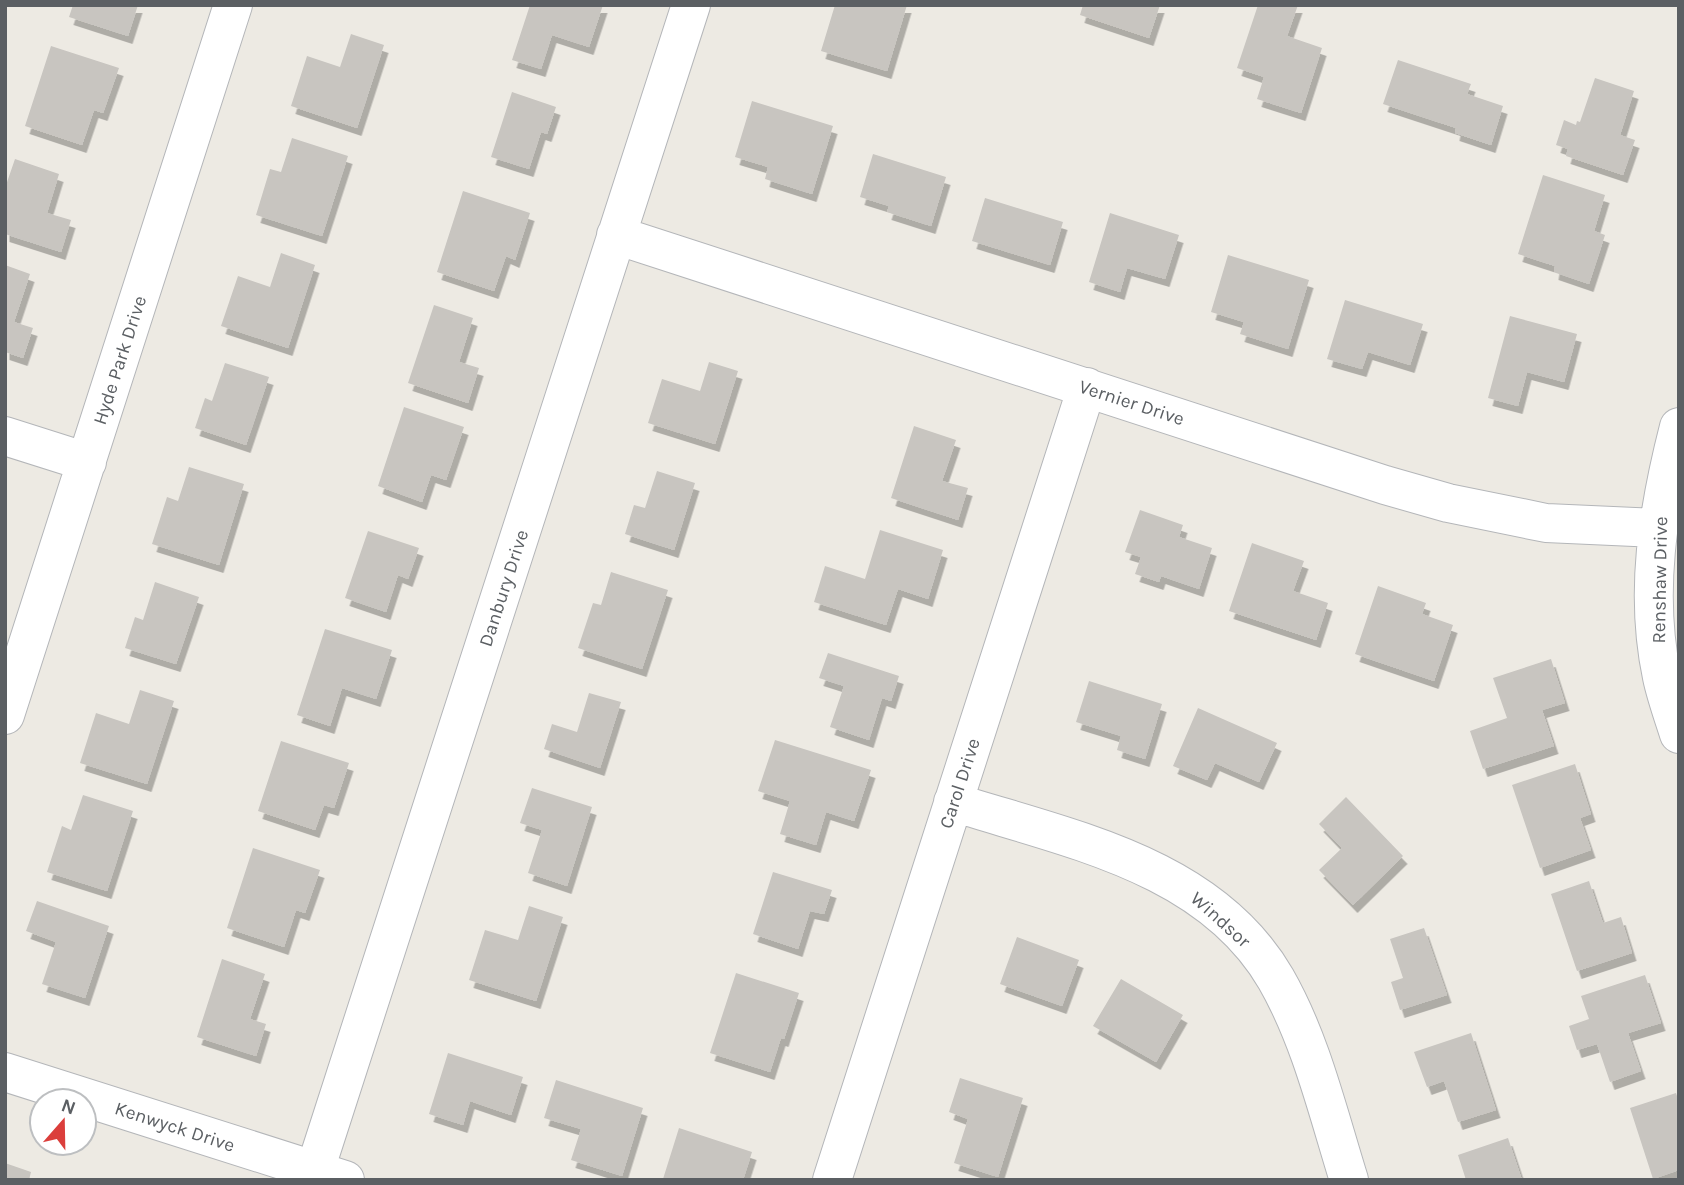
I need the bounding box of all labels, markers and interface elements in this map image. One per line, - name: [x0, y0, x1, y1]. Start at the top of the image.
- street label: Hyde Park Drive: [89, 293, 151, 428]
- street label: Vernier Drive: [1076, 376, 1187, 430]
- street label: Renshaw Drive: [1648, 516, 1672, 644]
- street label: Danbury Drive: [475, 527, 533, 650]
- street label: Carol Drive: [935, 735, 985, 831]
- street label: Windsor: [1186, 887, 1255, 952]
- north arrow: [28, 1087, 98, 1157]
- text: N: [58, 1094, 79, 1120]
- street label: Kenwyck Drive: [112, 1097, 237, 1157]

